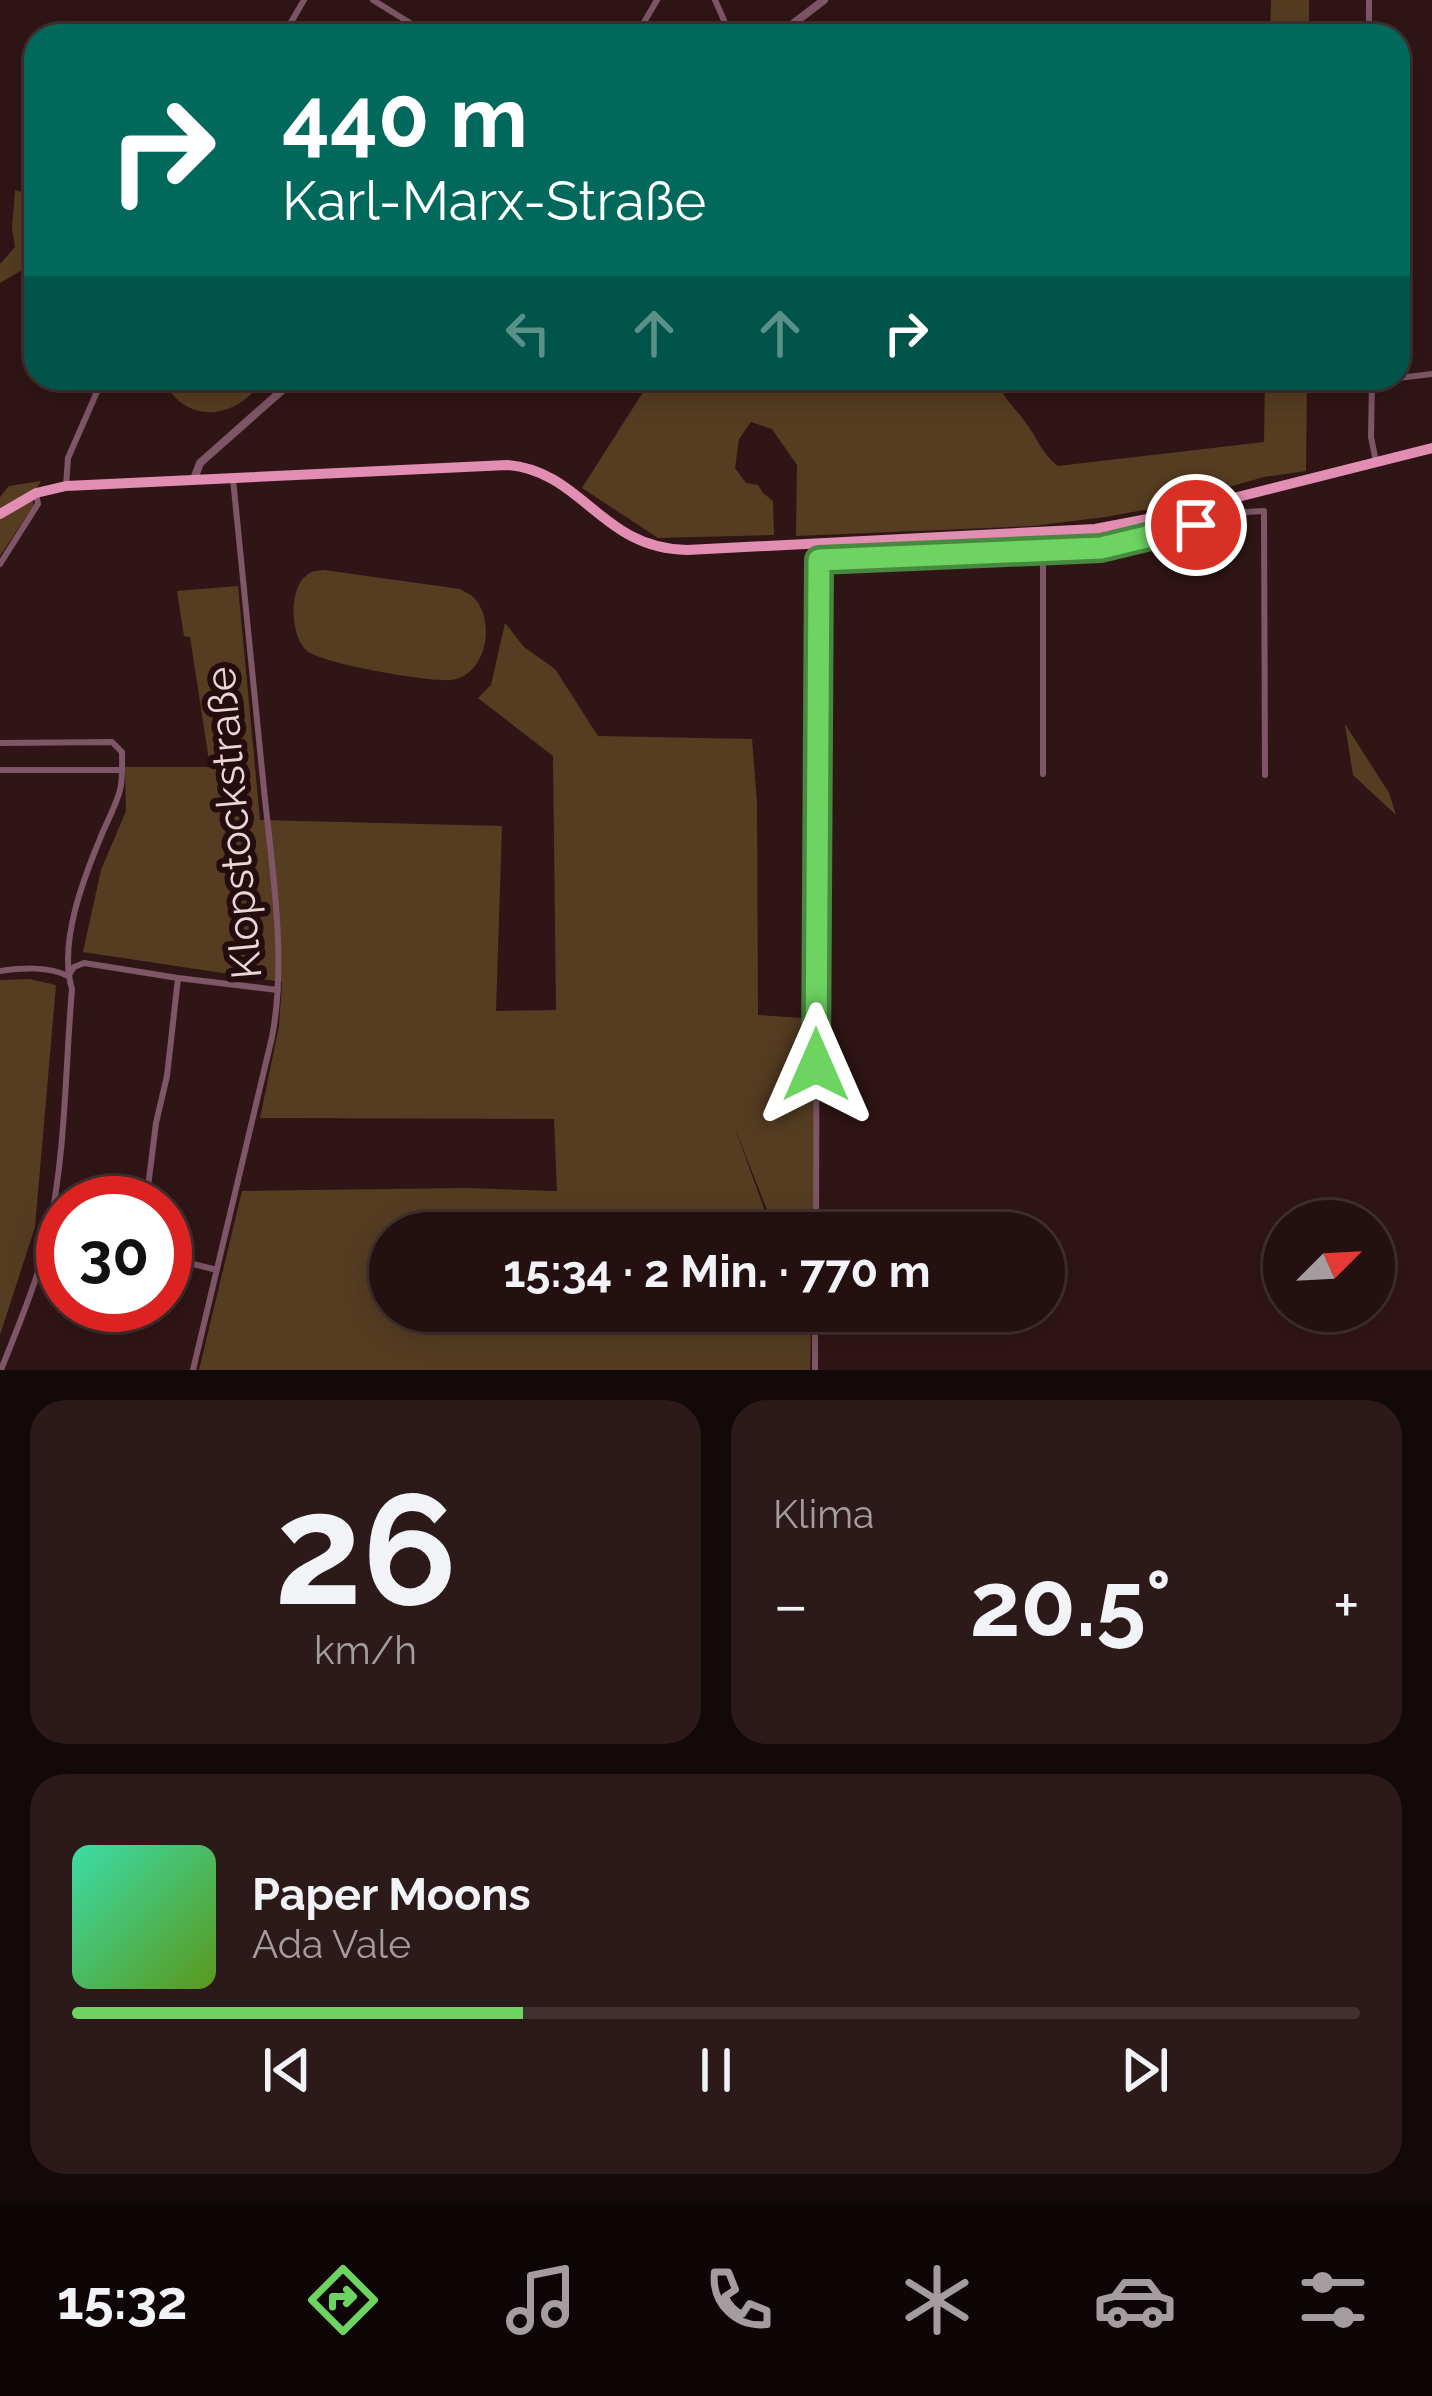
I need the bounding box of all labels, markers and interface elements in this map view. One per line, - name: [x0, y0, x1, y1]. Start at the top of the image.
- text: 440 m: [282, 68, 528, 167]
- icon: right: [84, 72, 240, 228]
- text: Karl-Marx-Straße: [282, 169, 706, 233]
- icon: left: [495, 300, 561, 366]
- icon: ahead: [621, 300, 687, 366]
- icon: ahead: [747, 300, 813, 366]
- icon: right: [873, 300, 939, 366]
- pin: [1145, 474, 1247, 576]
- icon: arrive: [1163, 492, 1229, 558]
- street label: Klopstockstraße: [195, 665, 272, 981]
- position arrow: [753, 1002, 879, 1128]
- speed limit sign: 30: [36, 1176, 192, 1332]
- north arrow: [1263, 1200, 1395, 1332]
- map controls: [1263, 1200, 1395, 1332]
- text: 15:34 · 2 Min. · 770 m: [503, 1245, 931, 1298]
- text: 26: [274, 1457, 457, 1641]
- text: Klima: [773, 1491, 874, 1537]
- text: 20.5°: [970, 1551, 1171, 1657]
- text: −: [773, 1566, 809, 1643]
- text: +: [1333, 1566, 1360, 1643]
- text: km/h: [314, 1627, 417, 1673]
- text: Paper Moons: [252, 1868, 531, 1921]
- text: Ada Vale: [252, 1921, 411, 1967]
- icon: previous: [254, 2037, 320, 2103]
- icon: pause: [683, 2037, 749, 2103]
- icon: next: [1112, 2037, 1178, 2103]
- icon: directions: [301, 2258, 385, 2342]
- icon: music: [499, 2258, 583, 2342]
- icon: phone: [697, 2258, 781, 2342]
- icon: climate: [895, 2258, 979, 2342]
- icon: car: [1093, 2258, 1177, 2342]
- icon: filters: [1291, 2258, 1375, 2342]
- text: 15:32: [57, 2268, 187, 2332]

